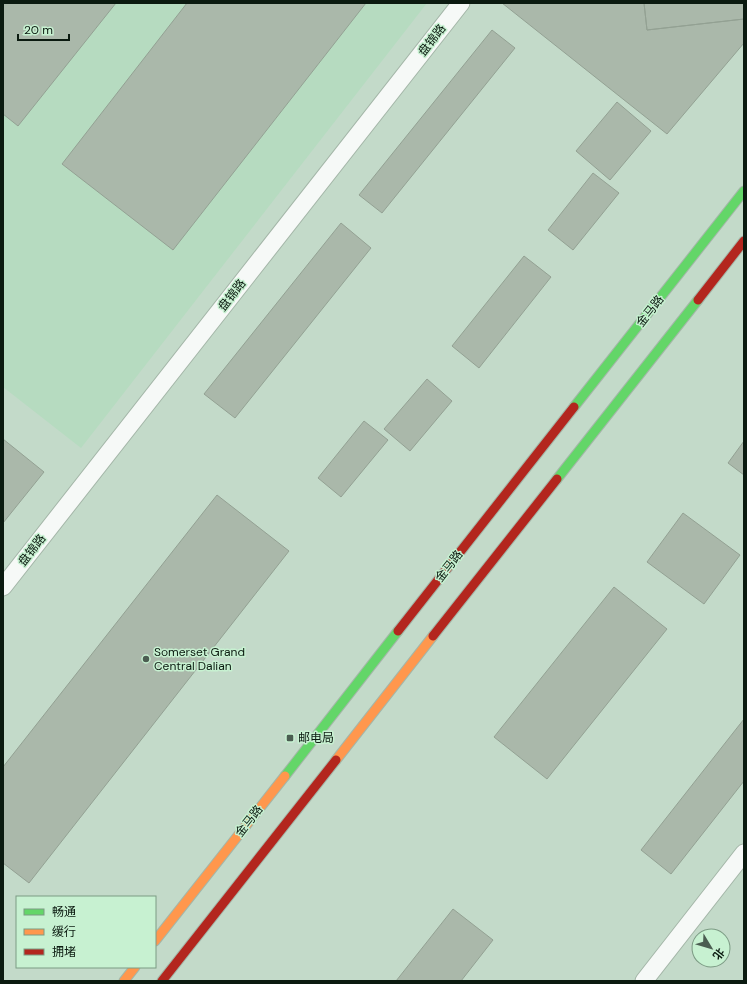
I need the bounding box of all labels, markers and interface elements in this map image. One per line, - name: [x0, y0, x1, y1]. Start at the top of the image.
- scale bar: [18, 16, 69, 42]
- street label: 盘锦路: [415, 21, 449, 59]
- text: 20 m: [24, 22, 53, 38]
- street label: 盘锦路: [215, 276, 249, 314]
- street label: 金马路: [633, 292, 667, 330]
- street label: 盘锦路: [15, 531, 49, 569]
- street label: 金马路: [432, 547, 466, 585]
- place label: Somerset Grand Central Dalian: [154, 644, 245, 674]
- marker: Somerset Grand Central Dalian: [141, 654, 151, 664]
- place label: 邮电局: [298, 730, 334, 746]
- marker: 邮电局: [285, 733, 295, 743]
- street label: 金马路: [232, 802, 266, 840]
- legend: [16, 896, 156, 968]
- text: 畅通: [52, 904, 76, 920]
- text: 缓行: [52, 924, 76, 940]
- north arrow: [691, 928, 731, 968]
- text: 拥堵: [52, 944, 76, 960]
- text: 北: [710, 946, 728, 963]

